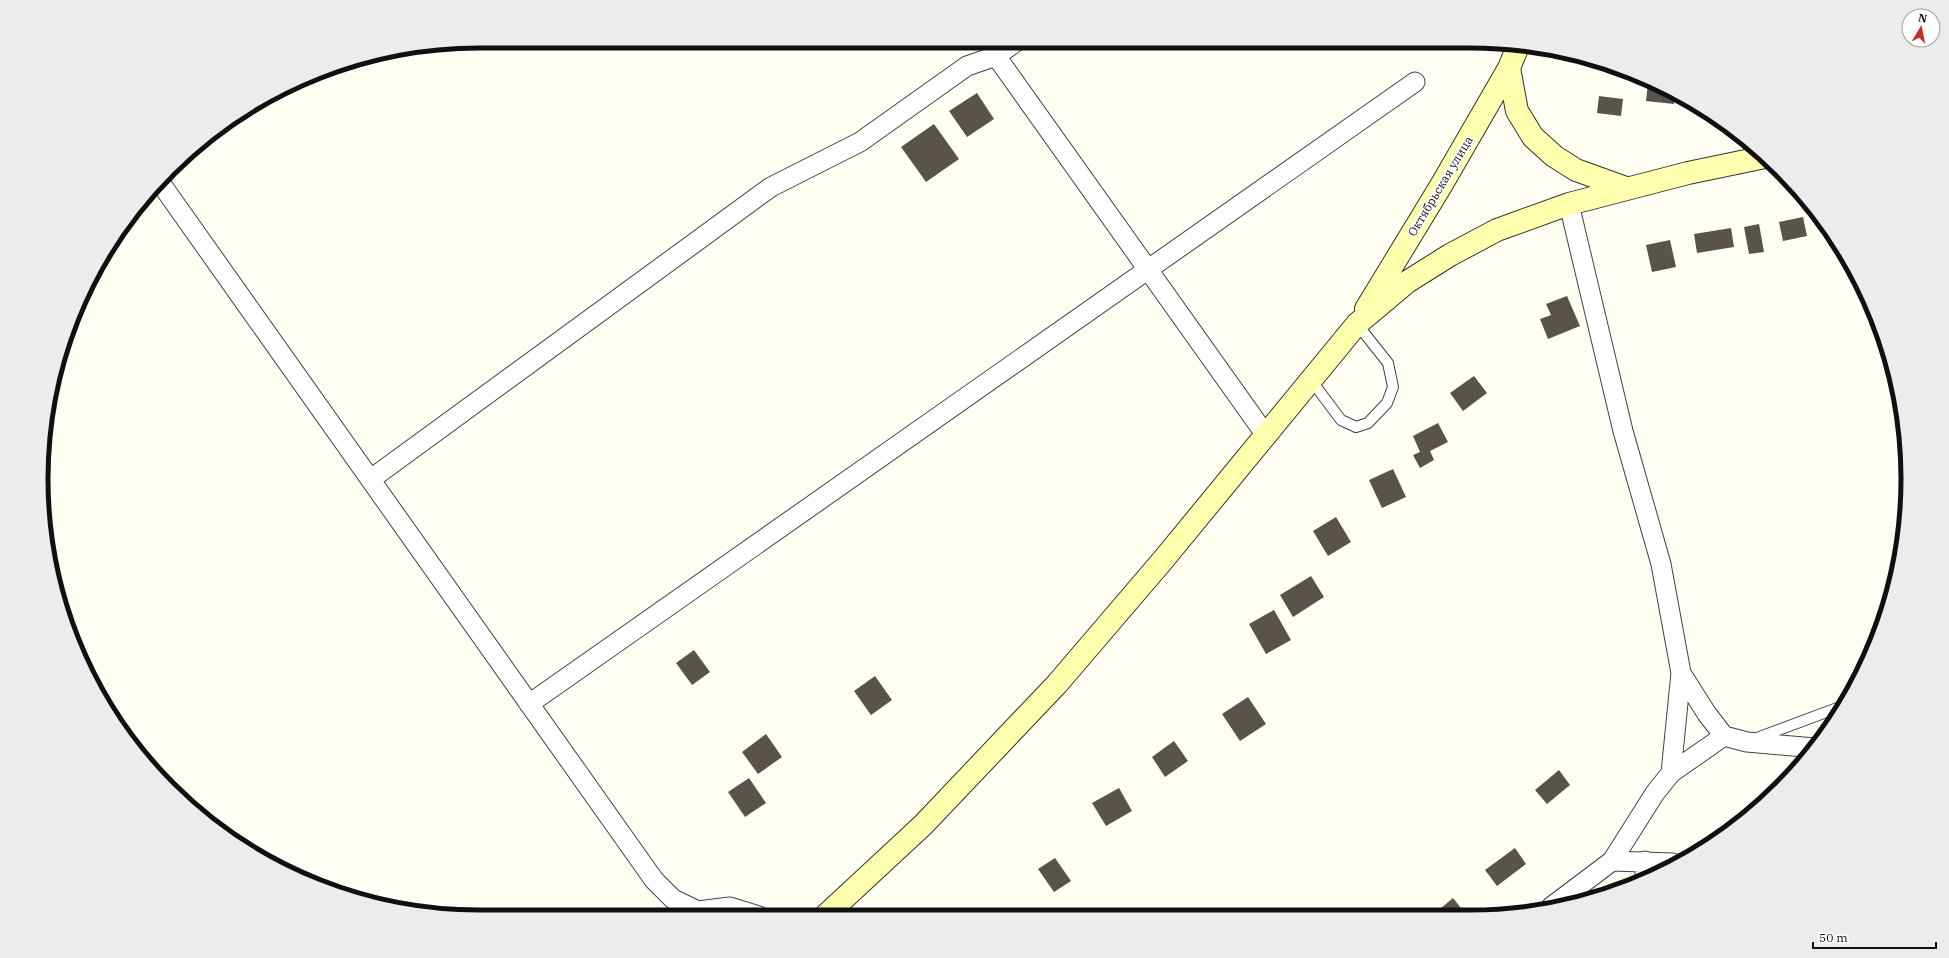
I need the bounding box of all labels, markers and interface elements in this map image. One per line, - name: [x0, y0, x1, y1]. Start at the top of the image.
- north arrow: [1901, 8, 1941, 48]
- text: N: [1917, 11, 1929, 26]
- street label: Октябрьская улица: [1404, 133, 1476, 239]
- scale bar: [1813, 924, 1936, 950]
- text: 50 m: [1819, 930, 1848, 945]

